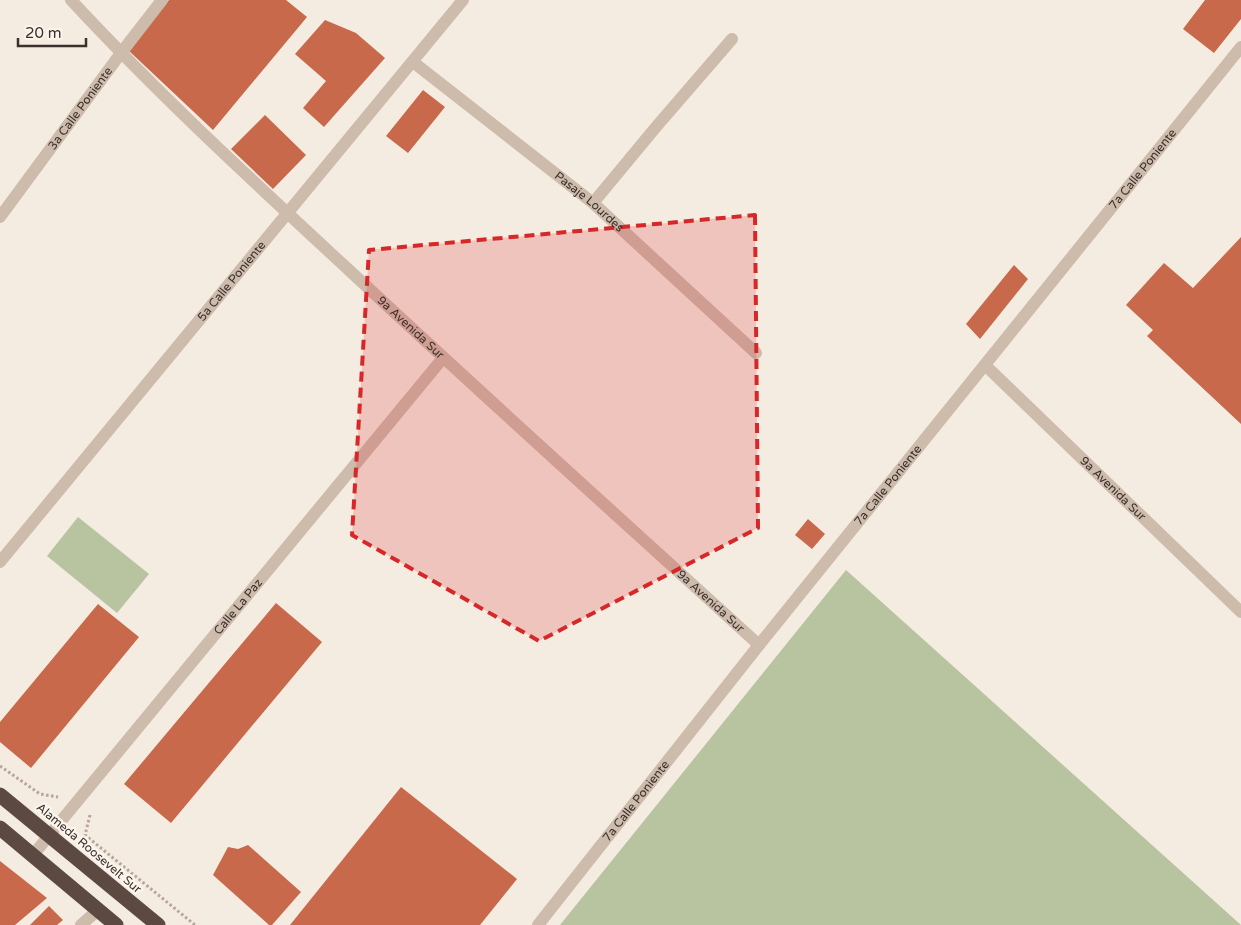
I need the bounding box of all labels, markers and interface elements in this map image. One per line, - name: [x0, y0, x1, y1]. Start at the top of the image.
- scale bar: [18, 15, 85, 47]
- text: 20 m: [25, 24, 62, 42]
- street label: 3a Calle Poniente: [45, 64, 115, 152]
- street label: 7a Calle Poniente: [1106, 126, 1179, 212]
- street label: Pasaje Lourdes: [552, 169, 627, 235]
- street label: 5a Calle Poniente: [194, 238, 269, 324]
- street label: 9a Avenida Sur: [374, 293, 447, 362]
- street label: 7a Calle Poniente: [851, 442, 925, 528]
- street label: 9a Avenida Sur: [1077, 454, 1149, 524]
- street label: 9a Avenida Sur: [674, 567, 748, 635]
- street label: Calle La Paz: [211, 576, 265, 637]
- street label: 7a Calle Poniente: [600, 758, 672, 844]
- street label: Alameda Roosevelt Sur: [34, 800, 145, 896]

